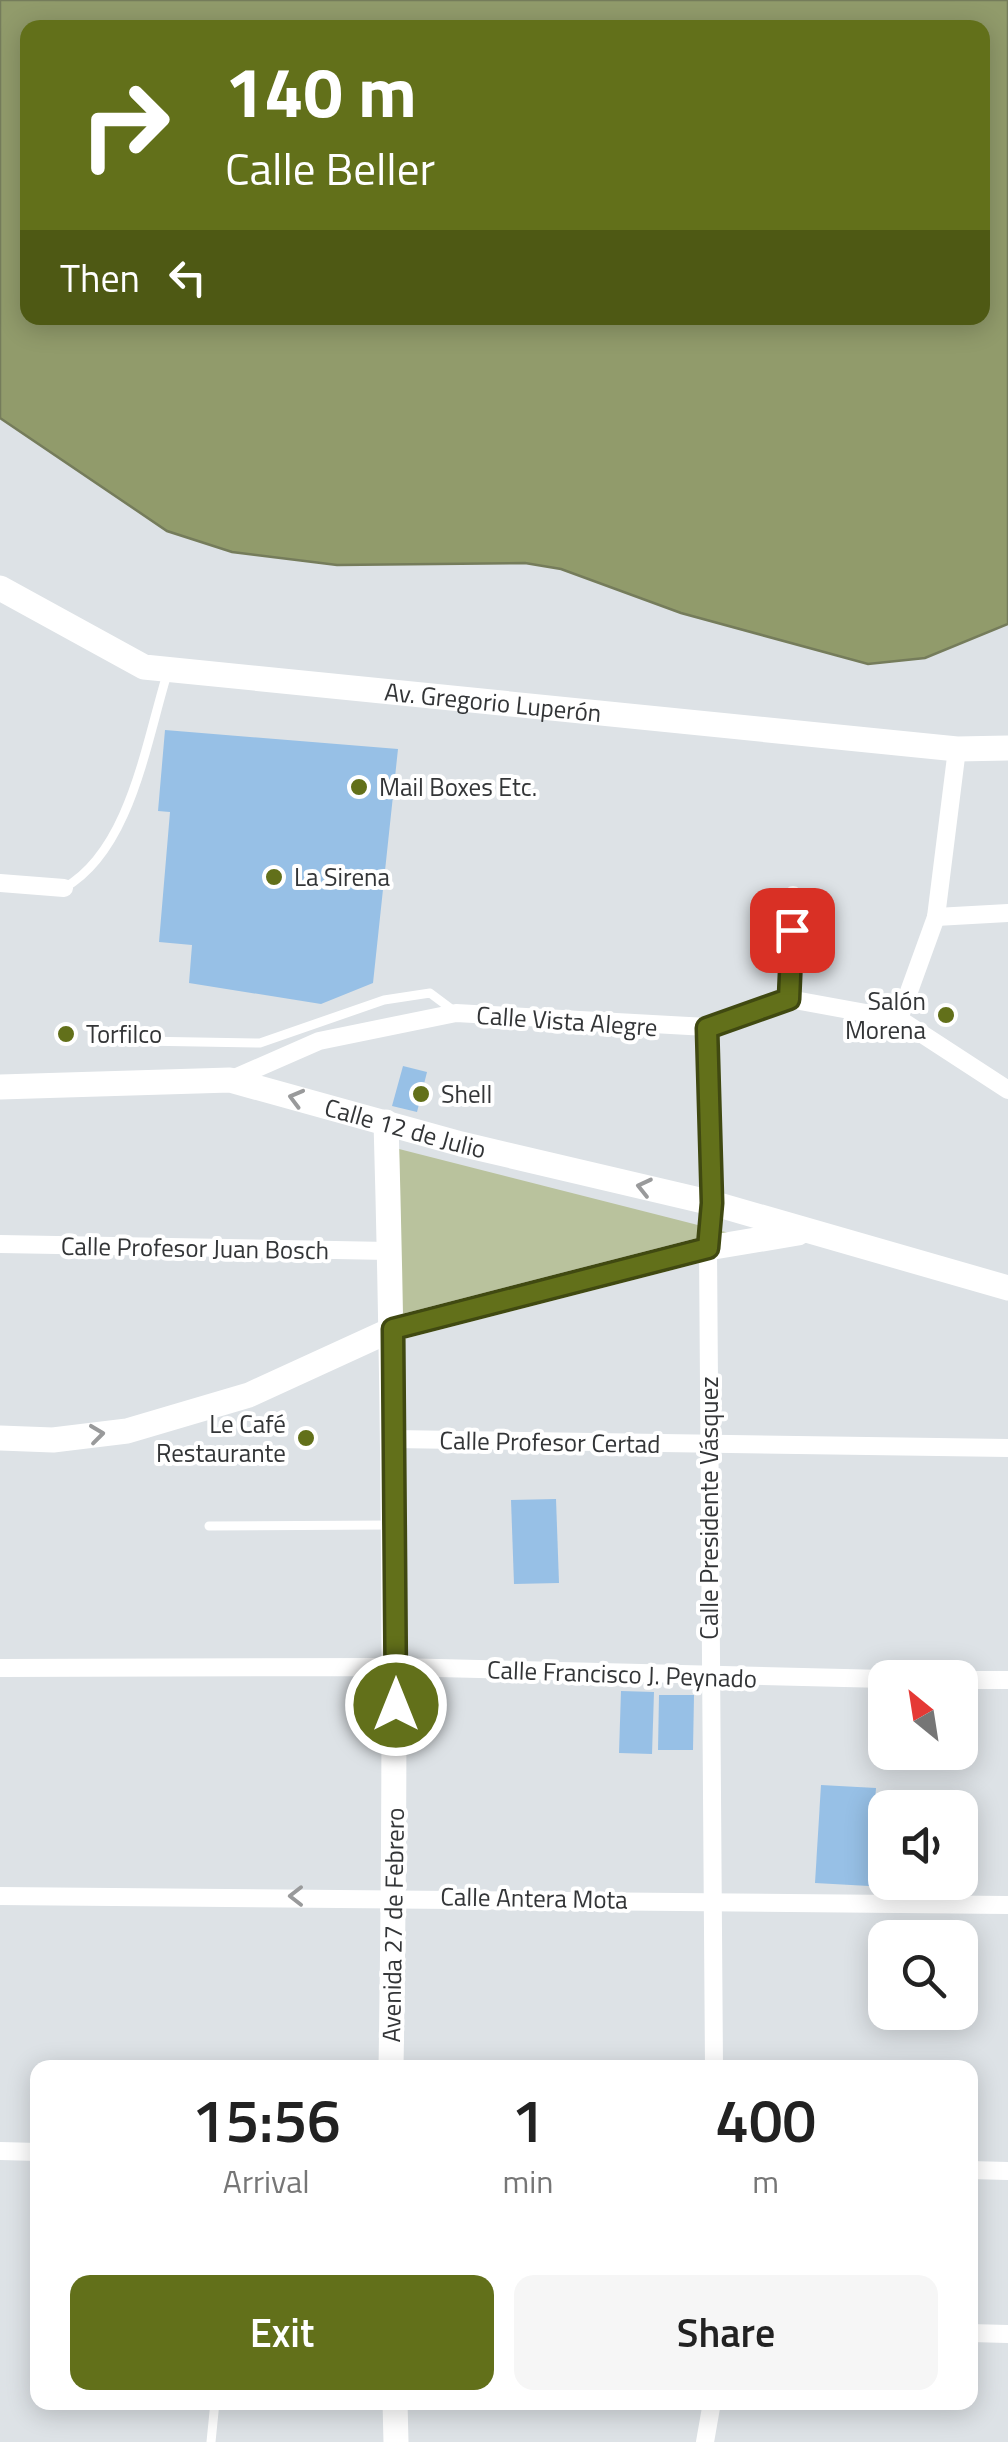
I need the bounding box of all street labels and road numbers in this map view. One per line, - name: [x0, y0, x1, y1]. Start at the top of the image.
- street label: Av. Gregorio Luperón: [383, 672, 603, 732]
- street label: Calle Vista Alegre: [475, 996, 659, 1046]
- street label: Calle 12 de Julio: [320, 1088, 490, 1168]
- street label: Calle Profesor Juan Bosch: [60, 1227, 330, 1269]
- street label: Calle Presidente Vásquez: [690, 1376, 728, 1640]
- street label: Calle Profesor Certad: [439, 1421, 661, 1463]
- street label: Calle Francisco J. Peynado: [486, 1650, 758, 1698]
- street label: Avenida 27 de Febrero: [372, 1807, 414, 2043]
- street label: Calle Antera Mota: [440, 1877, 628, 1919]

